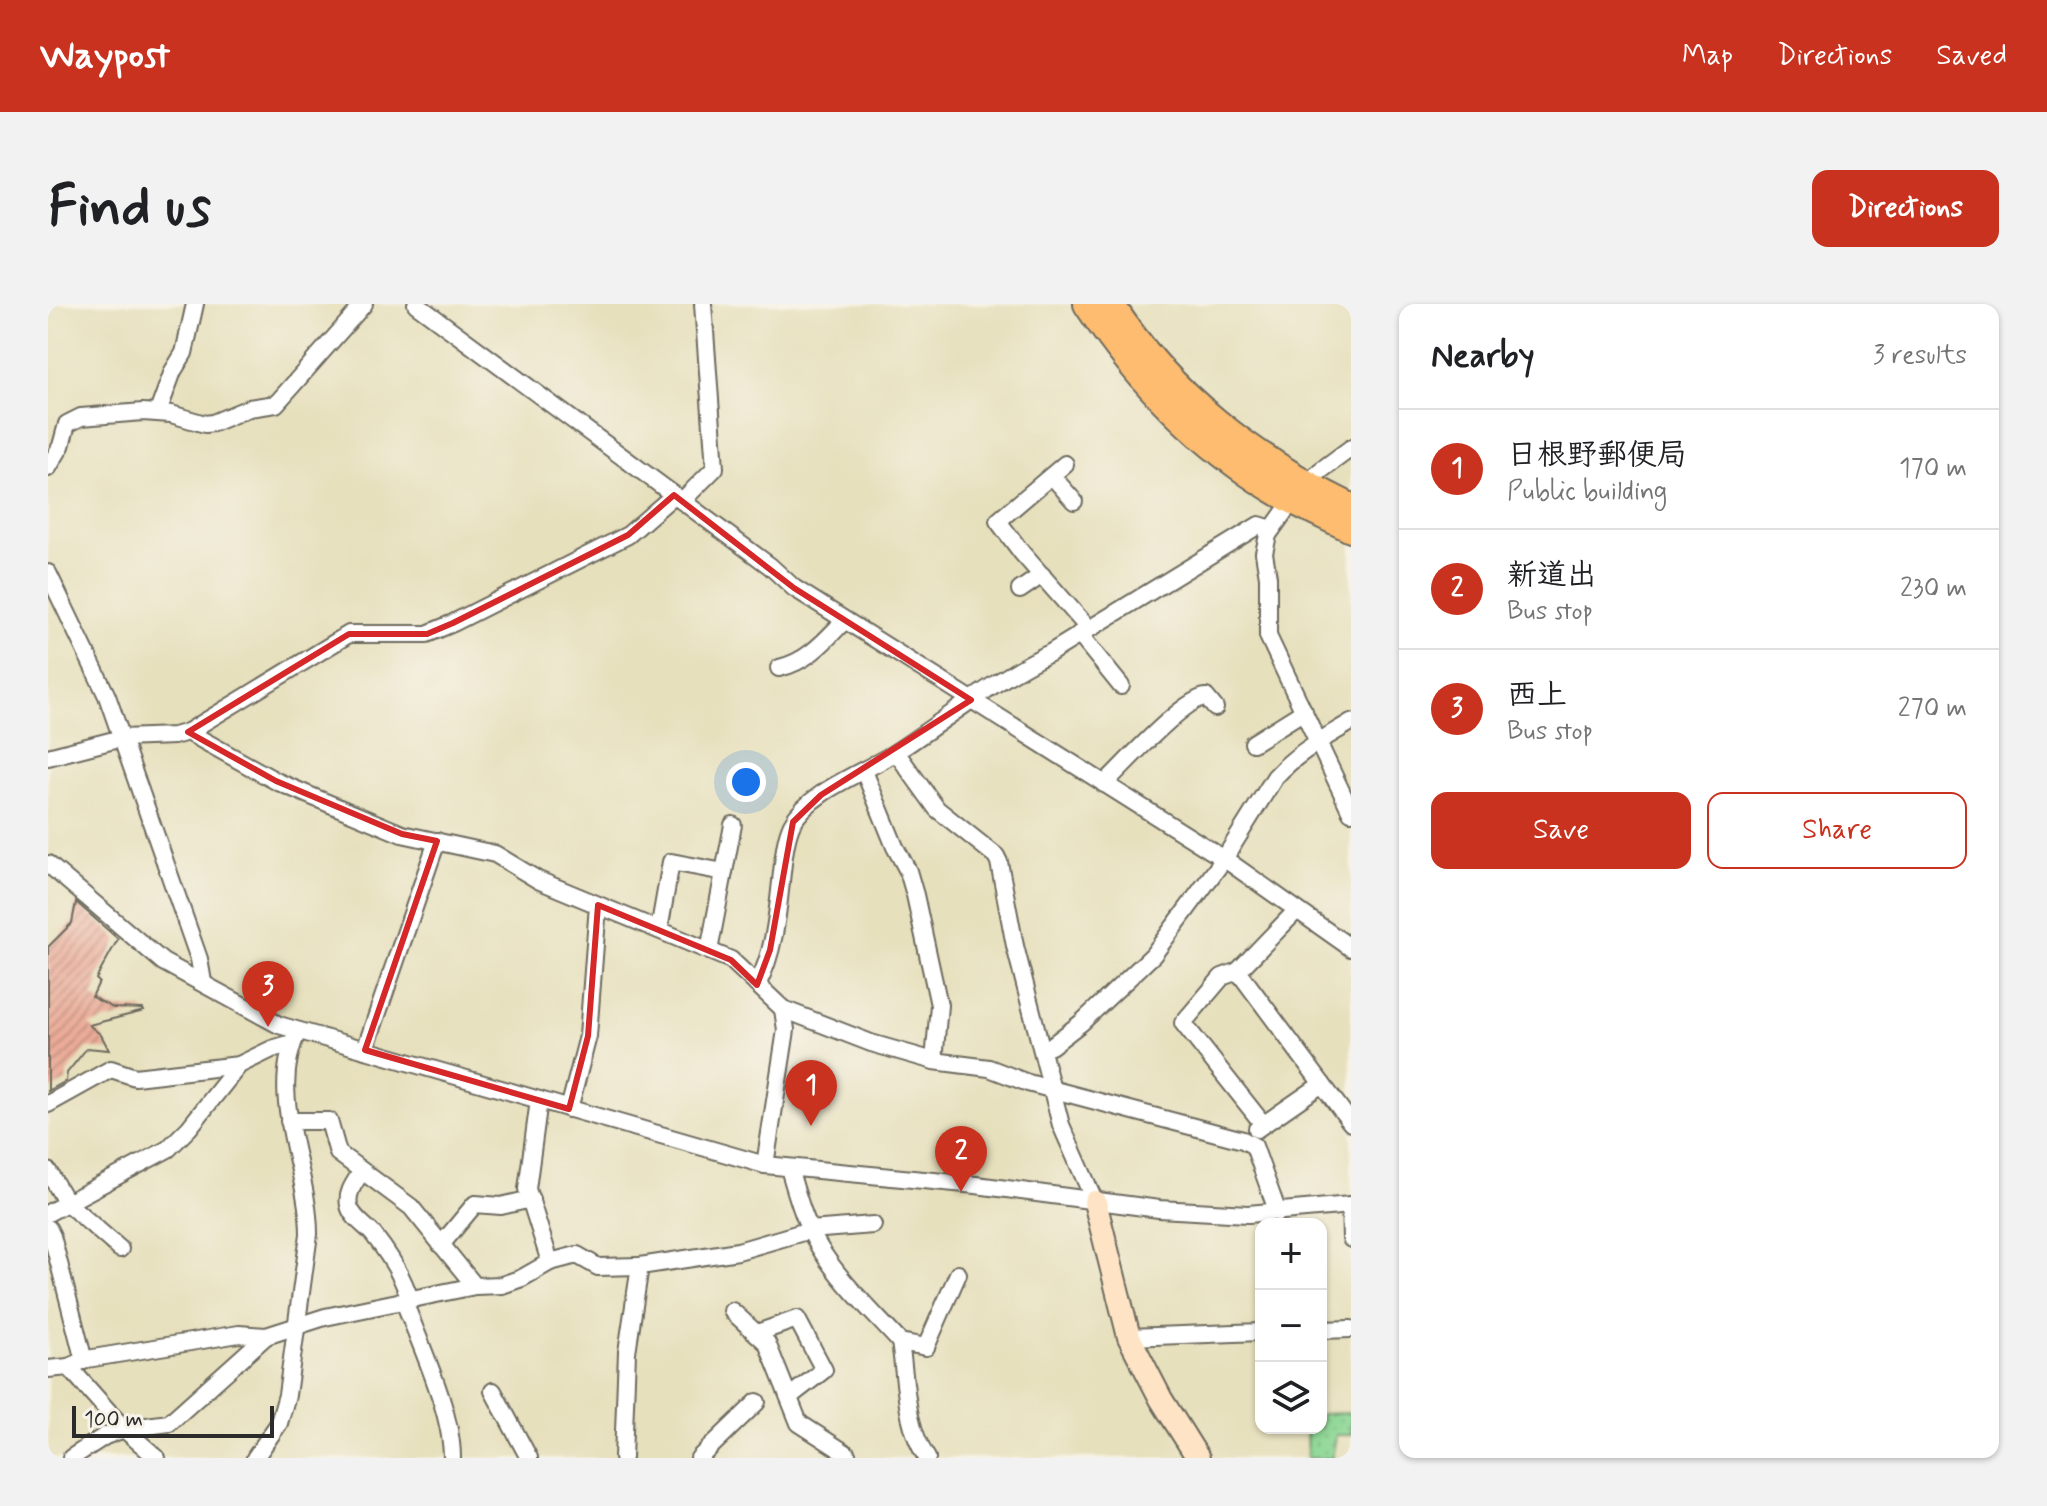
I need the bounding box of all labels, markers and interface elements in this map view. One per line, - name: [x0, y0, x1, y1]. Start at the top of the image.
- text: Waypost: [40, 32, 170, 81]
- text: Map: [1682, 38, 1733, 75]
- text: Directions: [1777, 38, 1892, 75]
- text: Saved: [1936, 38, 2007, 75]
- button: Directions: [1812, 170, 1999, 247]
- text: Find us: [48, 172, 211, 245]
- text: Nearby: [1431, 334, 1535, 379]
- text: 3 results: [1873, 339, 1967, 373]
- text: 日根野郵便局: [1507, 436, 1687, 475]
- text: 1: [1451, 452, 1463, 486]
- text: 170 m: [1899, 452, 1967, 486]
- text: Public building: [1507, 475, 1667, 509]
- text: 新道出: [1507, 556, 1597, 595]
- text: 2: [1451, 572, 1463, 606]
- text: 230 m: [1900, 572, 1967, 606]
- text: Bus stop: [1507, 595, 1593, 629]
- text: 西上: [1507, 676, 1567, 715]
- text: 3: [1451, 692, 1463, 726]
- text: 270 m: [1898, 692, 1967, 726]
- text: Bus stop: [1507, 715, 1593, 749]
- your location: [726, 762, 766, 802]
- button: Save: [1431, 792, 1691, 869]
- button: Share: [1707, 792, 1967, 869]
- pin: 3: [242, 961, 294, 1027]
- pin: 1: [785, 1060, 837, 1126]
- pin: 2: [935, 1126, 987, 1192]
- map controls: [1255, 1218, 1327, 1434]
- button: +: [1255, 1218, 1327, 1290]
- button: −: [1255, 1290, 1327, 1362]
- button: layers: [1255, 1362, 1327, 1434]
- scale bar: [72, 1402, 274, 1438]
- text: 100 m: [84, 1406, 143, 1434]

